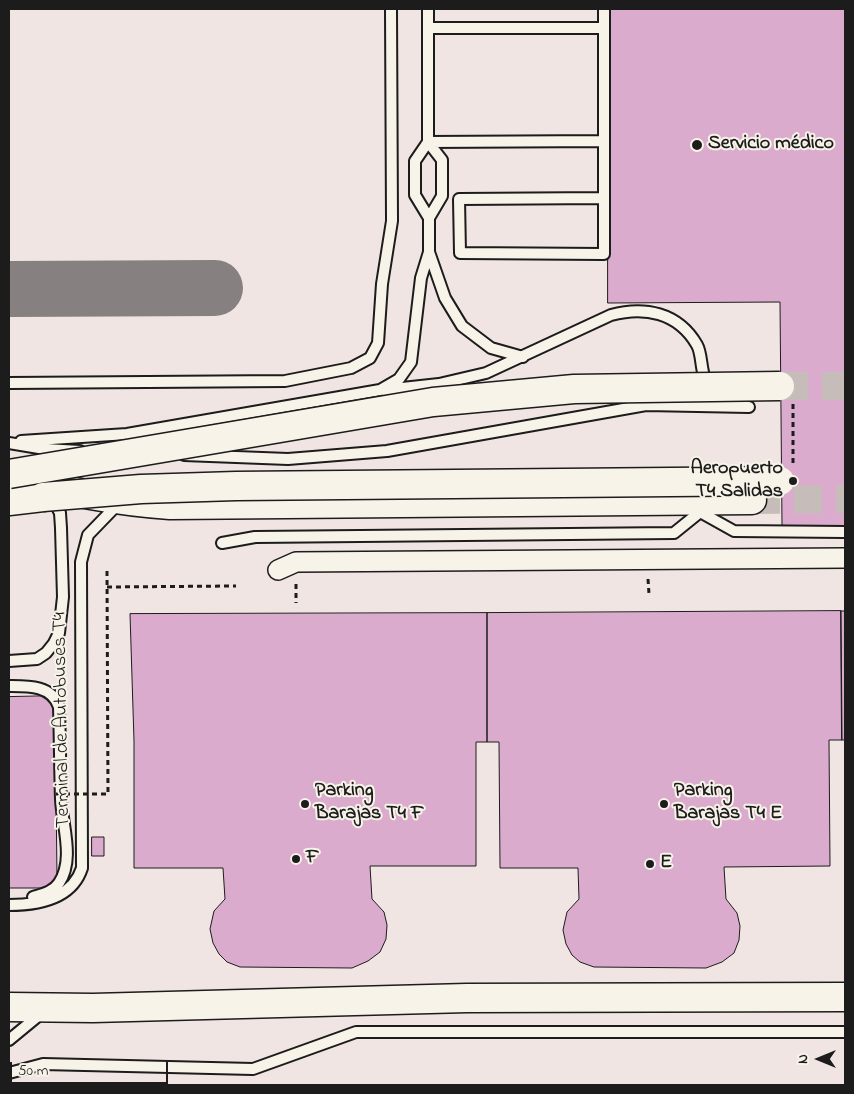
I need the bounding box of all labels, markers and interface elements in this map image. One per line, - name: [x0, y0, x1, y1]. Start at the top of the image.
- place label: Servicio médico: [708, 133, 834, 157]
- marker: Servicio médico: [690, 138, 704, 152]
- place label: Aeropuerto T4 Salidas: [691, 458, 783, 505]
- marker: Aeropuerto T4 Salidas: [787, 475, 799, 487]
- street label: Terminal de Autobuses T4: [49, 612, 77, 828]
- place label: Parking Barajas T4 F: [315, 780, 424, 827]
- place label: Parking Barajas T4 E: [674, 780, 782, 827]
- marker: Parking Barajas T4 F: [299, 798, 311, 810]
- marker: Parking Barajas T4 E: [658, 798, 670, 810]
- place label: F: [306, 847, 319, 871]
- place label: E: [660, 852, 672, 876]
- marker: F: [290, 853, 302, 865]
- marker: E: [644, 858, 656, 870]
- north arrow: [794, 1034, 844, 1084]
- scale bar: [12, 1052, 170, 1084]
- text: N: [793, 1054, 814, 1064]
- text: 50 m: [18, 1060, 48, 1082]

